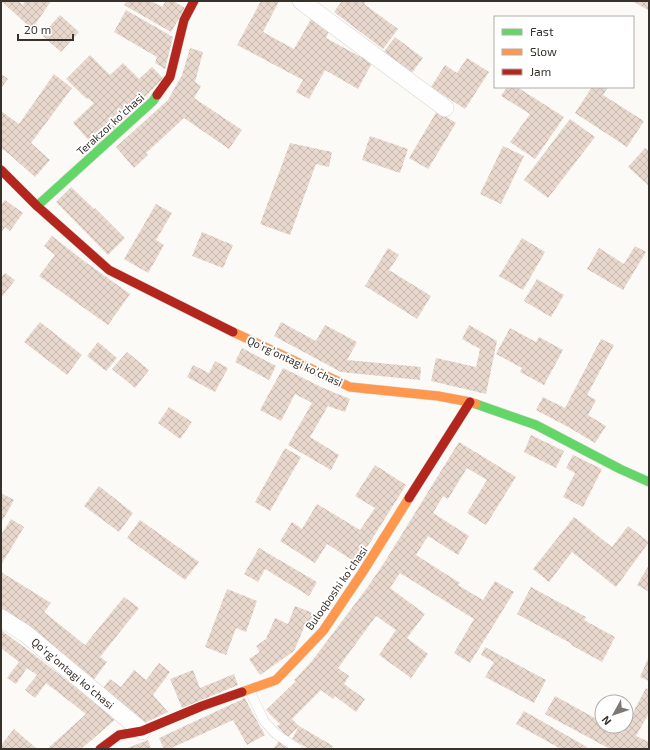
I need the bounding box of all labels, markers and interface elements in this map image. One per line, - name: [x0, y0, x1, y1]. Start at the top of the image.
- scale bar: [18, 16, 73, 42]
- legend: [494, 16, 634, 88]
- text: 20 m: [24, 22, 51, 36]
- text: Fast: [530, 24, 554, 38]
- text: Slow: [530, 44, 557, 58]
- text: Jam: [530, 64, 551, 78]
- street label: Terakzor koʻchasi: [74, 90, 146, 158]
- street label: Qoʻrgʻontagi koʻchasi: [245, 333, 345, 390]
- street label: Buloqboshi koʻchasi: [302, 544, 370, 632]
- street label: Qoʻrgʻontagi koʻchasi: [28, 635, 117, 712]
- north arrow: [594, 694, 634, 734]
- text: N: [598, 713, 613, 728]

